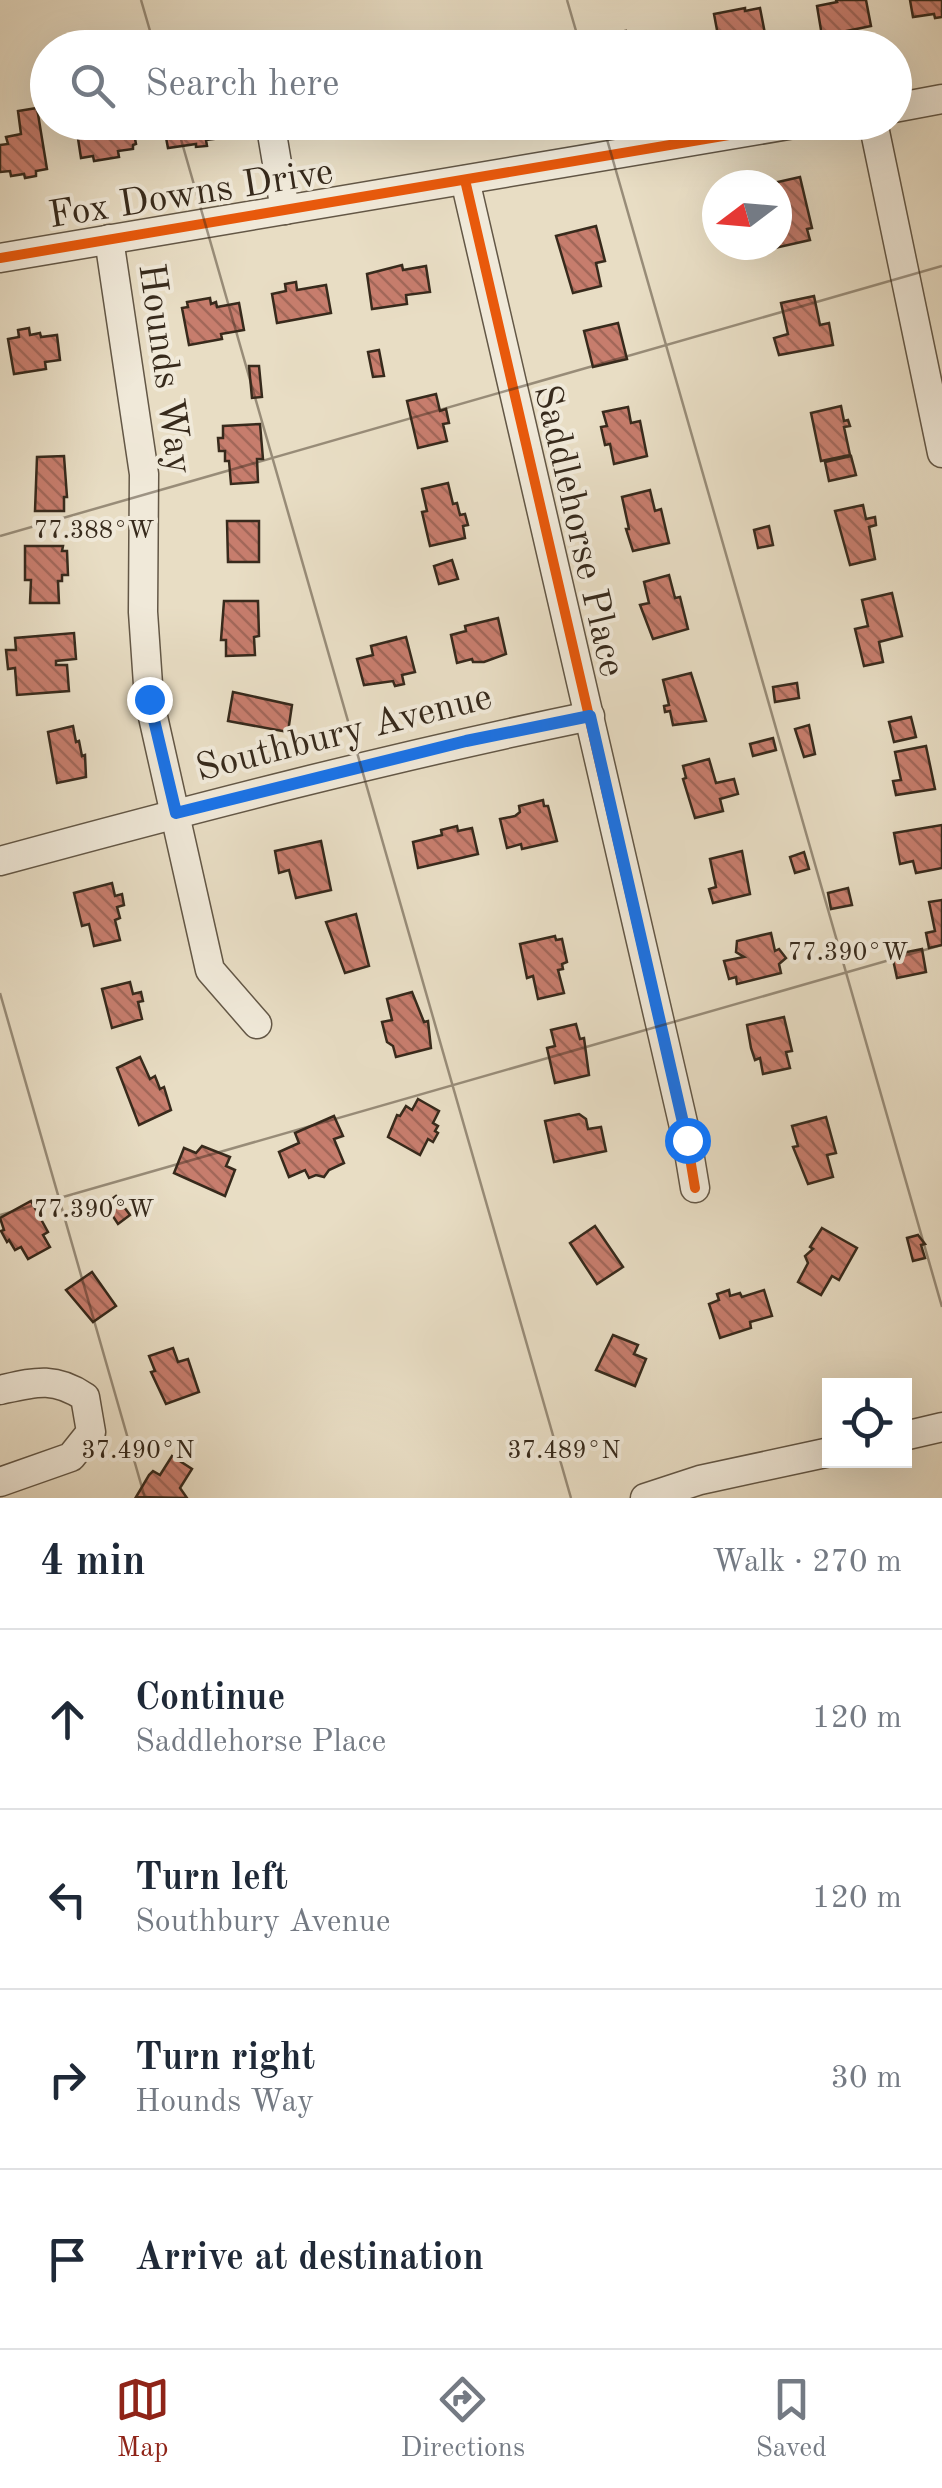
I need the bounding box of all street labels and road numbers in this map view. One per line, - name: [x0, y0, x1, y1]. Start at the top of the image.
- street label: Fox Downs Drive: [46, 154, 336, 236]
- street label: Hounds Way: [130, 261, 198, 477]
- street label: Saddlehorse Place: [526, 381, 630, 681]
- street label: Southbury Avenue: [192, 679, 496, 789]

